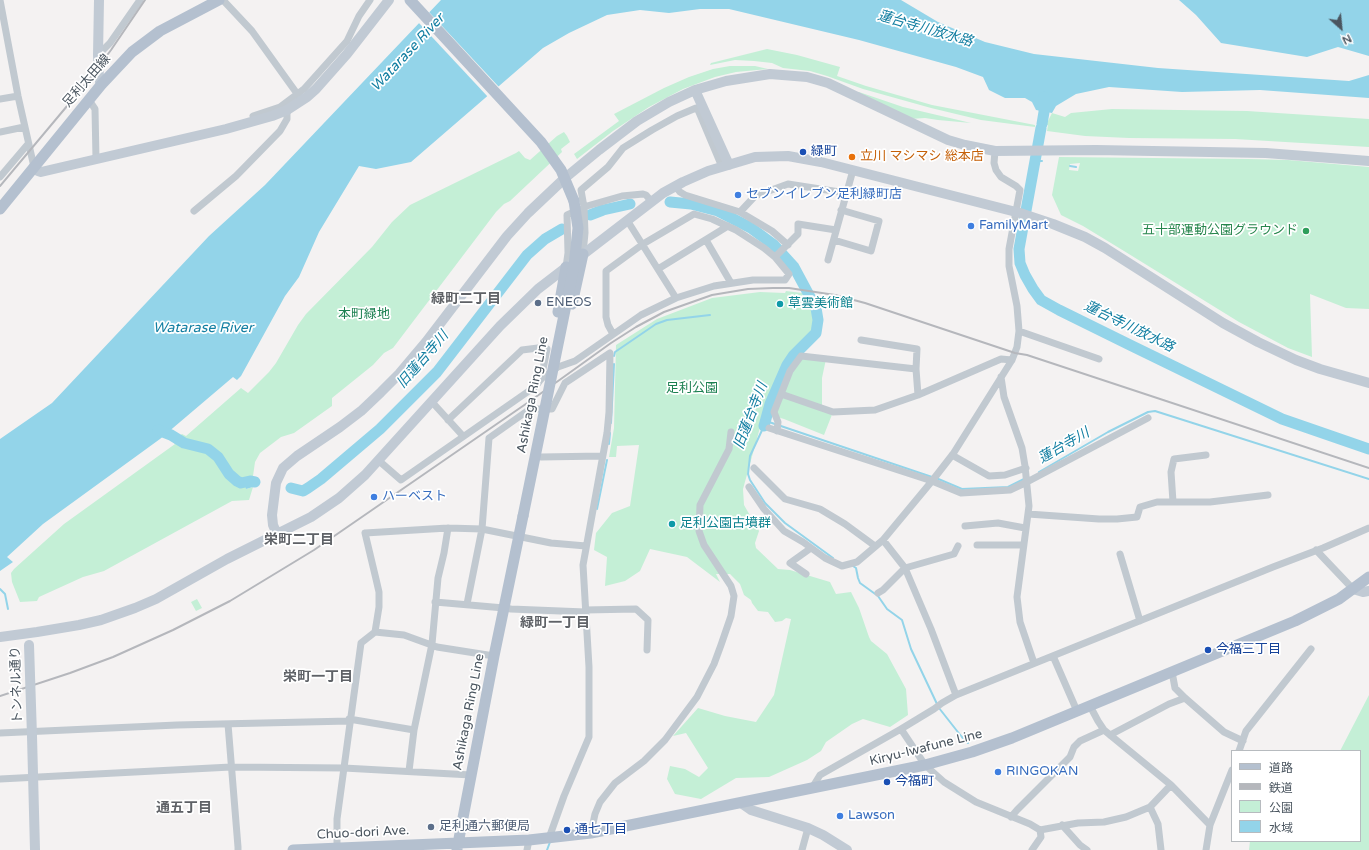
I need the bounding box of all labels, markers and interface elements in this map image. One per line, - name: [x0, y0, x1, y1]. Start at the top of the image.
- water label: 蓮台寺川放水路: [876, 7, 974, 51]
- north arrow: [1321, 8, 1361, 48]
- water label: Watarase River: [368, 11, 448, 95]
- text: N: [1340, 31, 1354, 47]
- street label: 足利太田線: [60, 51, 114, 111]
- place label: 緑町: [811, 144, 837, 160]
- marker: 緑町: [798, 147, 808, 157]
- place label: 立川 マシマシ 総本店: [860, 149, 984, 165]
- marker: 立川 マシマシ 総本店: [847, 152, 857, 162]
- place label: セブンイレブン足利緑町店: [746, 187, 902, 203]
- marker: セブンイレブン足利緑町店: [733, 190, 743, 200]
- place label: FamilyMart: [979, 218, 1048, 234]
- marker: FamilyMart: [966, 221, 976, 231]
- place label: 五十部運動公園グラウンド: [1142, 223, 1298, 239]
- marker: 五十部運動公園グラウンド: [1301, 226, 1311, 236]
- district label: 緑町二丁目: [431, 291, 501, 307]
- place label: ENEOS: [546, 295, 591, 311]
- place label: 草雲美術館: [788, 296, 853, 312]
- marker: ENEOS: [533, 298, 543, 308]
- water label: 蓮台寺川放水路: [1081, 298, 1177, 356]
- marker: 草雲美術館: [775, 299, 785, 309]
- park label: 本町緑地: [338, 307, 390, 323]
- water label: Watarase River: [153, 320, 253, 336]
- water label: 旧蓮台寺川: [394, 328, 452, 392]
- street label: Ashikaga Ring Line: [514, 335, 552, 455]
- water label: 旧蓮台寺川: [731, 380, 771, 452]
- park label: 足利公園: [666, 381, 718, 397]
- water label: 蓮台寺川: [1036, 425, 1092, 467]
- place label: ハーベスト: [382, 489, 447, 505]
- marker: ハーベスト: [369, 492, 379, 502]
- place label: 足利公園古墳群: [680, 516, 771, 532]
- marker: 足利公園古墳群: [667, 519, 677, 529]
- district label: 栄町二丁目: [264, 532, 334, 548]
- district label: 緑町一丁目: [520, 615, 590, 631]
- place label: 今福三丁目: [1216, 642, 1281, 658]
- marker: 今福三丁目: [1203, 645, 1213, 655]
- street label: トンネル通り: [8, 646, 26, 724]
- street label: Ashikaga Ring Line: [450, 652, 488, 772]
- district label: 栄町一丁目: [283, 669, 353, 685]
- street label: Kiryu-Iwafune Line: [868, 726, 984, 770]
- legend: [1231, 750, 1361, 842]
- text: 道路: [1269, 761, 1293, 775]
- place label: RINGOKAN: [1006, 764, 1078, 780]
- marker: RINGOKAN: [993, 767, 1003, 777]
- place label: 今福町: [895, 774, 934, 790]
- marker: 今福町: [882, 777, 892, 787]
- text: 鉄道: [1269, 781, 1293, 795]
- district label: 通五丁目: [156, 800, 212, 816]
- text: 公園: [1269, 801, 1293, 815]
- place label: Lawson: [848, 808, 895, 824]
- marker: Lawson: [835, 811, 845, 821]
- place label: 足利通六郵便局: [439, 819, 530, 835]
- text: 水域: [1269, 821, 1293, 835]
- marker: 足利通六郵便局: [426, 822, 436, 832]
- place label: 通七丁目: [575, 822, 627, 838]
- street label: Chuo-dori Ave.: [316, 823, 410, 843]
- marker: 通七丁目: [562, 825, 572, 835]

